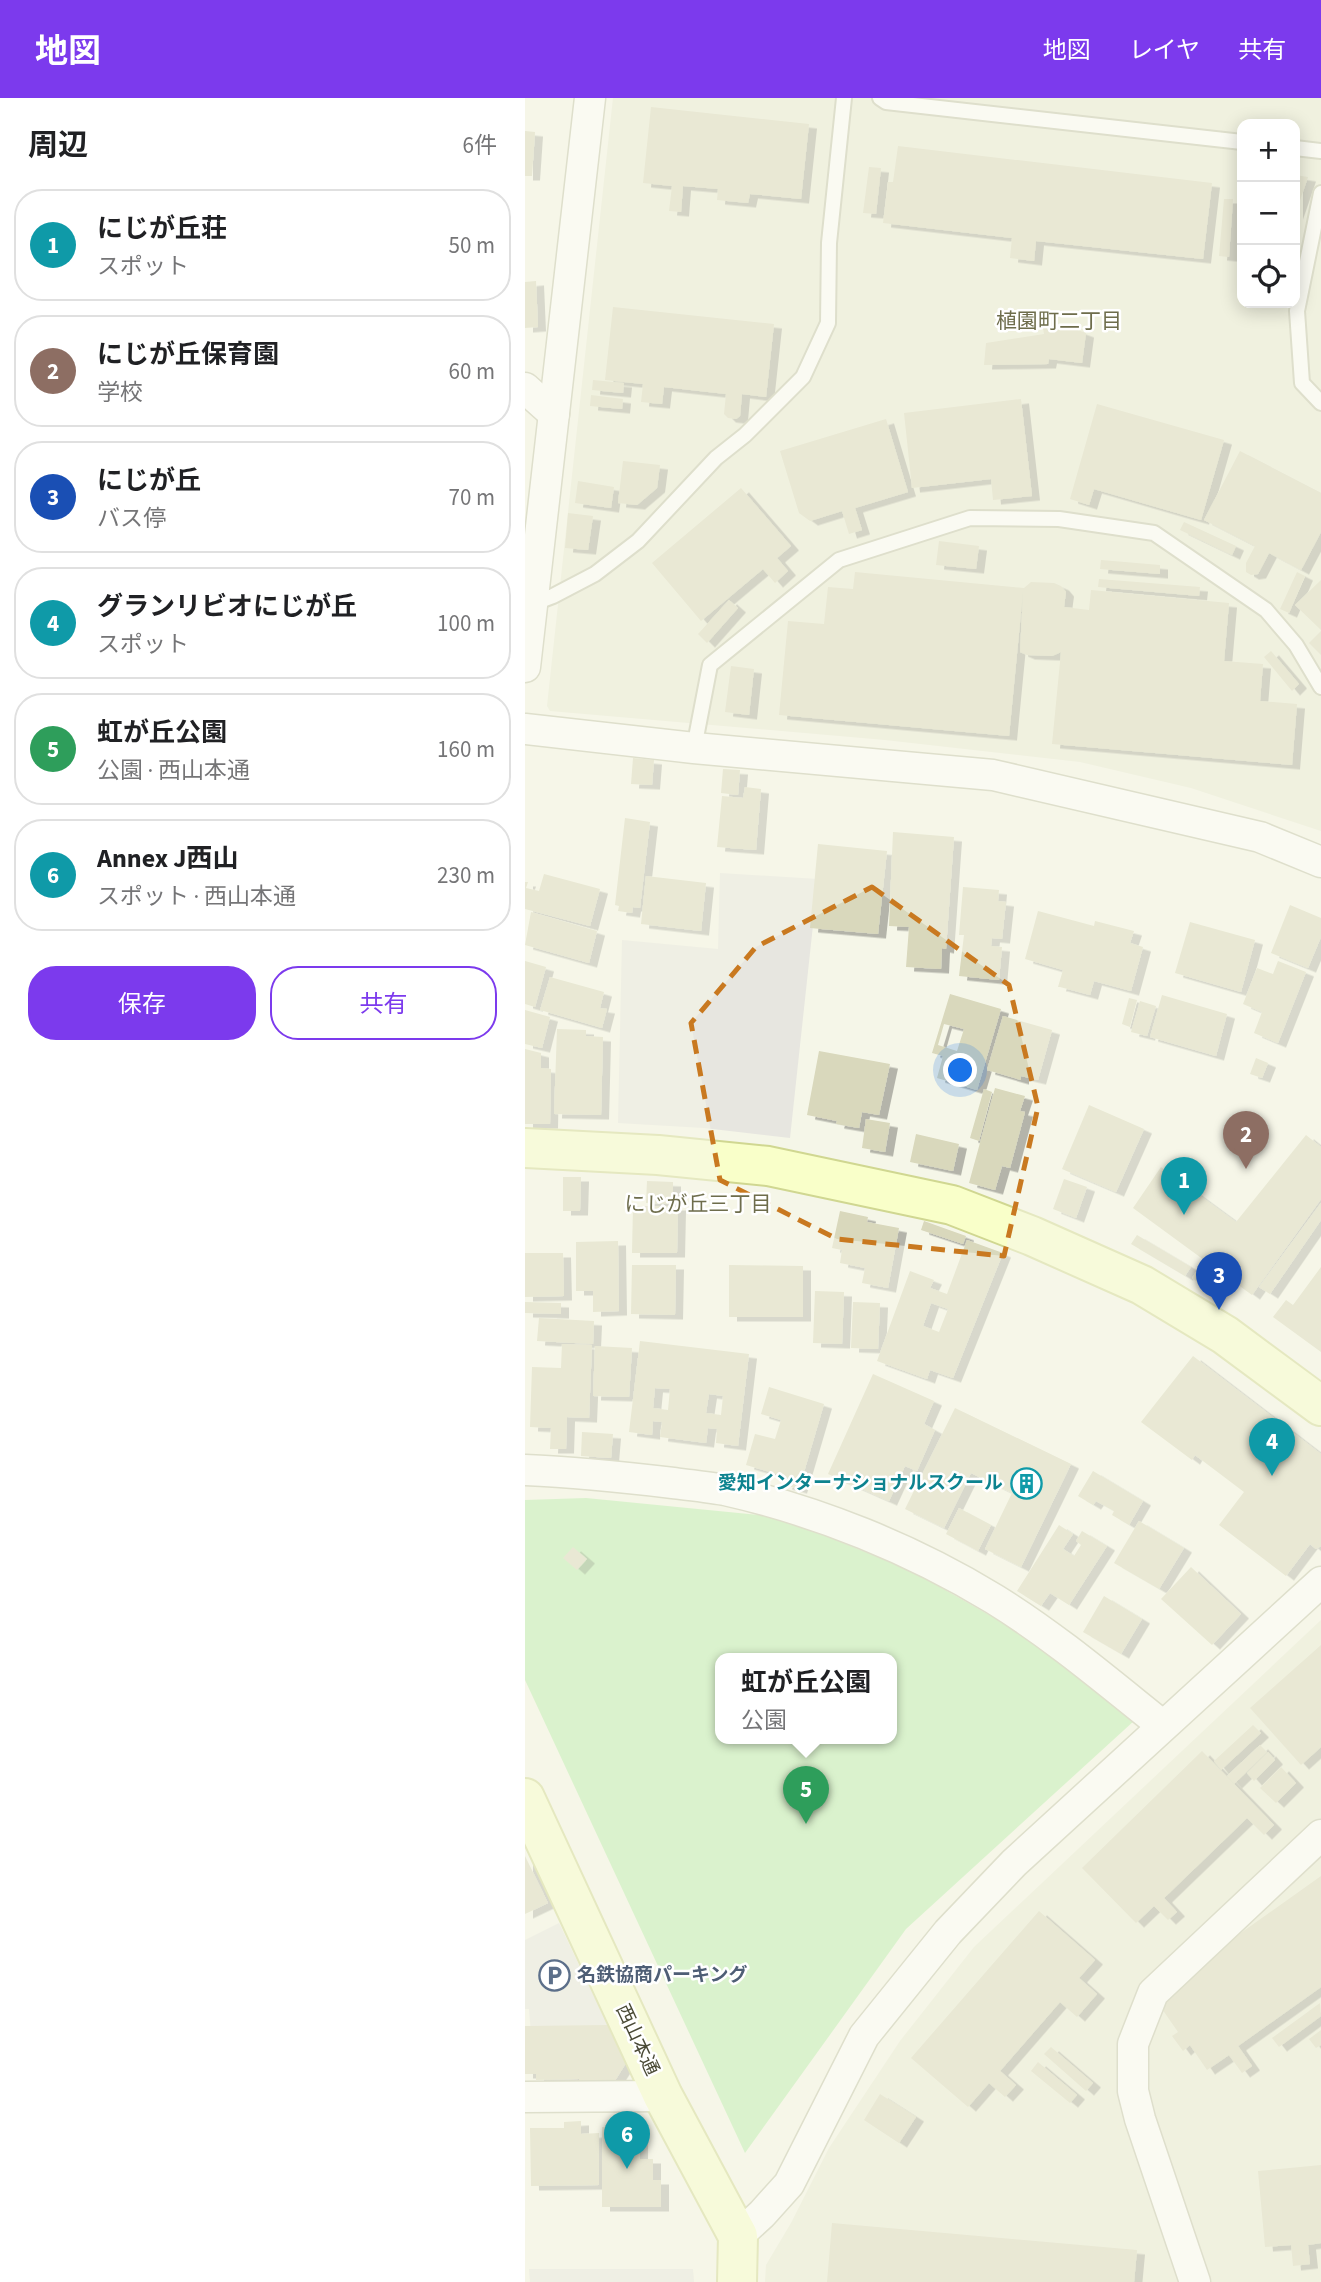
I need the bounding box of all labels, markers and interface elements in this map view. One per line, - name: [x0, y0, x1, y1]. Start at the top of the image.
- text: 地図: [35, 28, 101, 75]
- text: 地図: [1043, 33, 1091, 68]
- text: レイヤ: [1129, 33, 1200, 68]
- text: 共有: [1238, 33, 1286, 68]
- map controls: [1237, 119, 1300, 308]
- button: +: [1237, 119, 1300, 182]
- text: 周辺: [28, 124, 88, 167]
- text: 6件: [463, 129, 497, 162]
- button: −: [1237, 182, 1300, 245]
- text: にじが丘荘: [97, 210, 227, 247]
- text: 1: [47, 229, 59, 262]
- text: 50 m: [448, 229, 495, 262]
- button: locate: [1237, 245, 1300, 308]
- text: スポット: [97, 250, 189, 283]
- district label: 植園町二丁目: [996, 306, 1122, 336]
- text: にじが丘保育園: [97, 336, 279, 373]
- text: 2: [47, 355, 59, 388]
- text: 60 m: [448, 355, 495, 388]
- text: 学校: [97, 376, 143, 409]
- text: にじが丘: [97, 462, 201, 499]
- text: 3: [47, 481, 59, 514]
- text: 70 m: [448, 481, 495, 514]
- text: バス停: [97, 502, 166, 535]
- text: グランリビオにじが丘: [97, 588, 357, 625]
- text: 4: [47, 607, 59, 640]
- text: 100 m: [437, 607, 495, 640]
- text: スポット: [97, 628, 189, 661]
- text: 虹が丘公園: [97, 714, 227, 751]
- text: 5: [47, 733, 59, 766]
- text: 160 m: [437, 733, 495, 766]
- text: 公園 · 西山本通: [97, 754, 250, 787]
- text: Annex J西山: [97, 840, 238, 877]
- text: 6: [47, 859, 59, 892]
- text: 230 m: [437, 859, 495, 892]
- text: スポット · 西山本通: [97, 880, 296, 913]
- button: 保存: [28, 966, 256, 1040]
- button: 共有: [270, 966, 497, 1040]
- your location: [943, 1053, 977, 1087]
- pin: 2: [1223, 1111, 1269, 1169]
- pin: 1: [1161, 1157, 1207, 1215]
- district label: にじが丘三丁目: [625, 1189, 772, 1219]
- pin: 3: [1196, 1252, 1242, 1310]
- pin: 4: [1249, 1418, 1295, 1476]
- building icon: 愛知インターナショナルスクール: [1009, 1466, 1043, 1500]
- place label: 愛知インターナショナルスクール: [718, 1470, 1003, 1497]
- popup: [715, 1653, 897, 1744]
- text: 虹が丘公園: [741, 1664, 871, 1701]
- text: 公園: [741, 1704, 787, 1737]
- pin: 5: [783, 1766, 829, 1824]
- parking icon: 名鉄協商パーキング: [537, 1958, 571, 1992]
- place label: 名鉄協商パーキング: [577, 1962, 747, 1989]
- street label: 西山本通: [609, 2000, 665, 2080]
- pin: 6: [604, 2111, 650, 2169]

